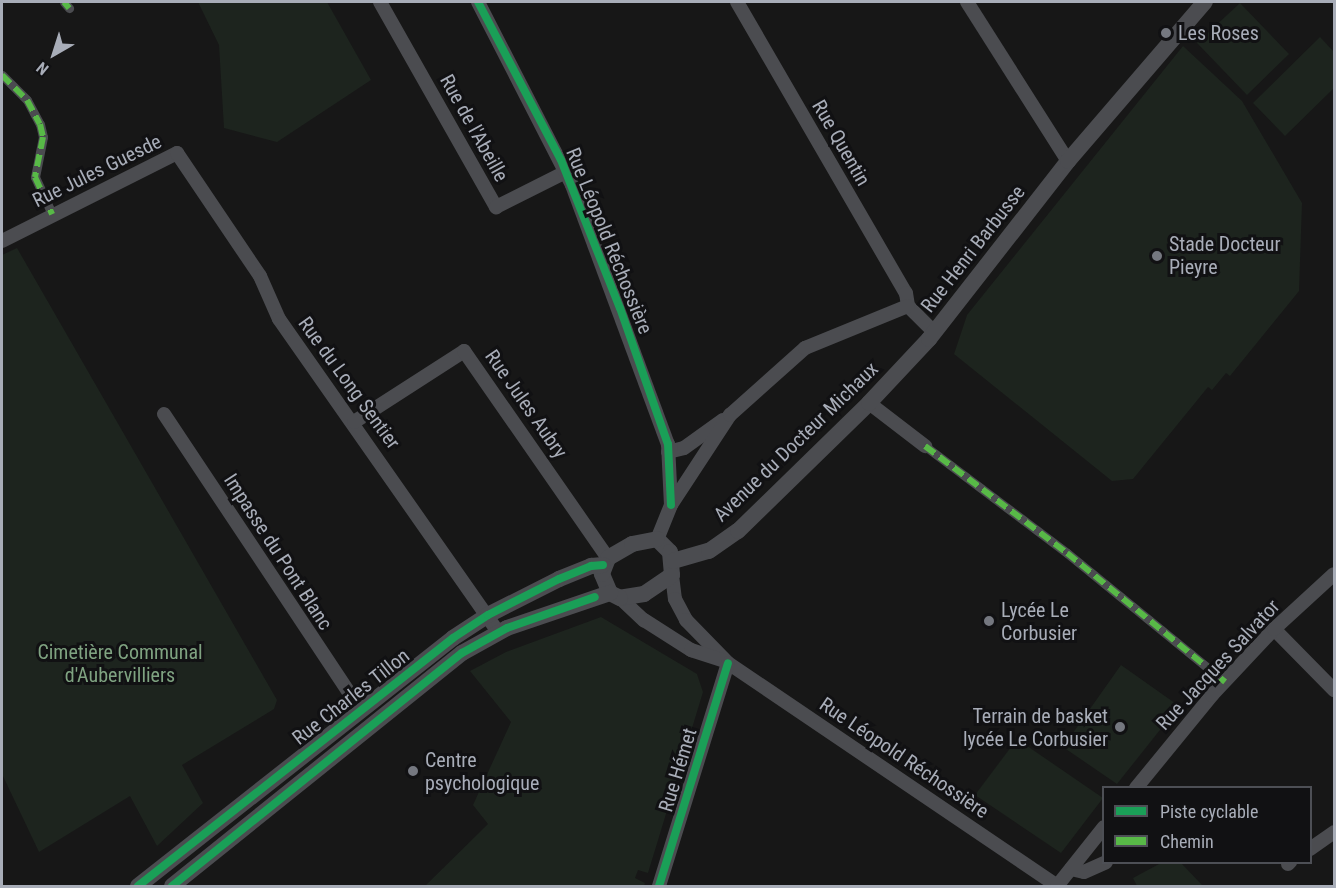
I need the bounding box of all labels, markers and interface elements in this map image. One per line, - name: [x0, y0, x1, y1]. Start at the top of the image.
- place label: Les Roses: [1178, 21, 1259, 45]
- north arrow: [24, 24, 84, 84]
- marker: Les Roses: [1159, 26, 1173, 40]
- text: N: [33, 58, 52, 79]
- street label: Rue de l'Abeille: [435, 70, 513, 186]
- street label: Rue Quentin: [807, 96, 875, 190]
- street label: Rue Jules Guesde: [29, 129, 165, 213]
- street label: Rue Léopold Réchossière: [561, 144, 657, 338]
- street label: Rue Henri Barbusse: [916, 181, 1030, 317]
- place label: Stade Docteur Pieyre: [1169, 232, 1281, 279]
- marker: Stade Docteur Pieyre: [1150, 249, 1164, 263]
- street label: Rue du Long Sentier: [293, 312, 405, 454]
- street label: Rue Jules Aubry: [480, 345, 572, 463]
- street label: Avenue du Docteur Michaux: [709, 357, 883, 527]
- street label: Impasse du Pont Blanc: [219, 470, 337, 634]
- street label: Rue Jacques Salvator: [1151, 595, 1285, 735]
- place label: Lycée Le Corbusier: [1001, 598, 1077, 645]
- marker: Lycée Le Corbusier: [982, 614, 996, 628]
- park label: Cimetière Communal d'Aubervilliers: [37, 641, 203, 688]
- street label: Rue Charles Tillon: [287, 644, 415, 750]
- street label: Rue Léopold Réchossière: [815, 693, 993, 823]
- place label: Terrain de basket lycée Le Corbusier: [963, 704, 1108, 751]
- marker: Terrain de basket lycée Le Corbusier: [1113, 720, 1127, 734]
- street label: Rue Hémet: [654, 725, 702, 815]
- place label: Centre psychologique: [425, 748, 539, 795]
- marker: Centre psychologique: [406, 764, 420, 778]
- legend: [1102, 786, 1312, 864]
- text: Piste cyclable: [1160, 801, 1258, 822]
- text: Chemin: [1160, 831, 1214, 852]

